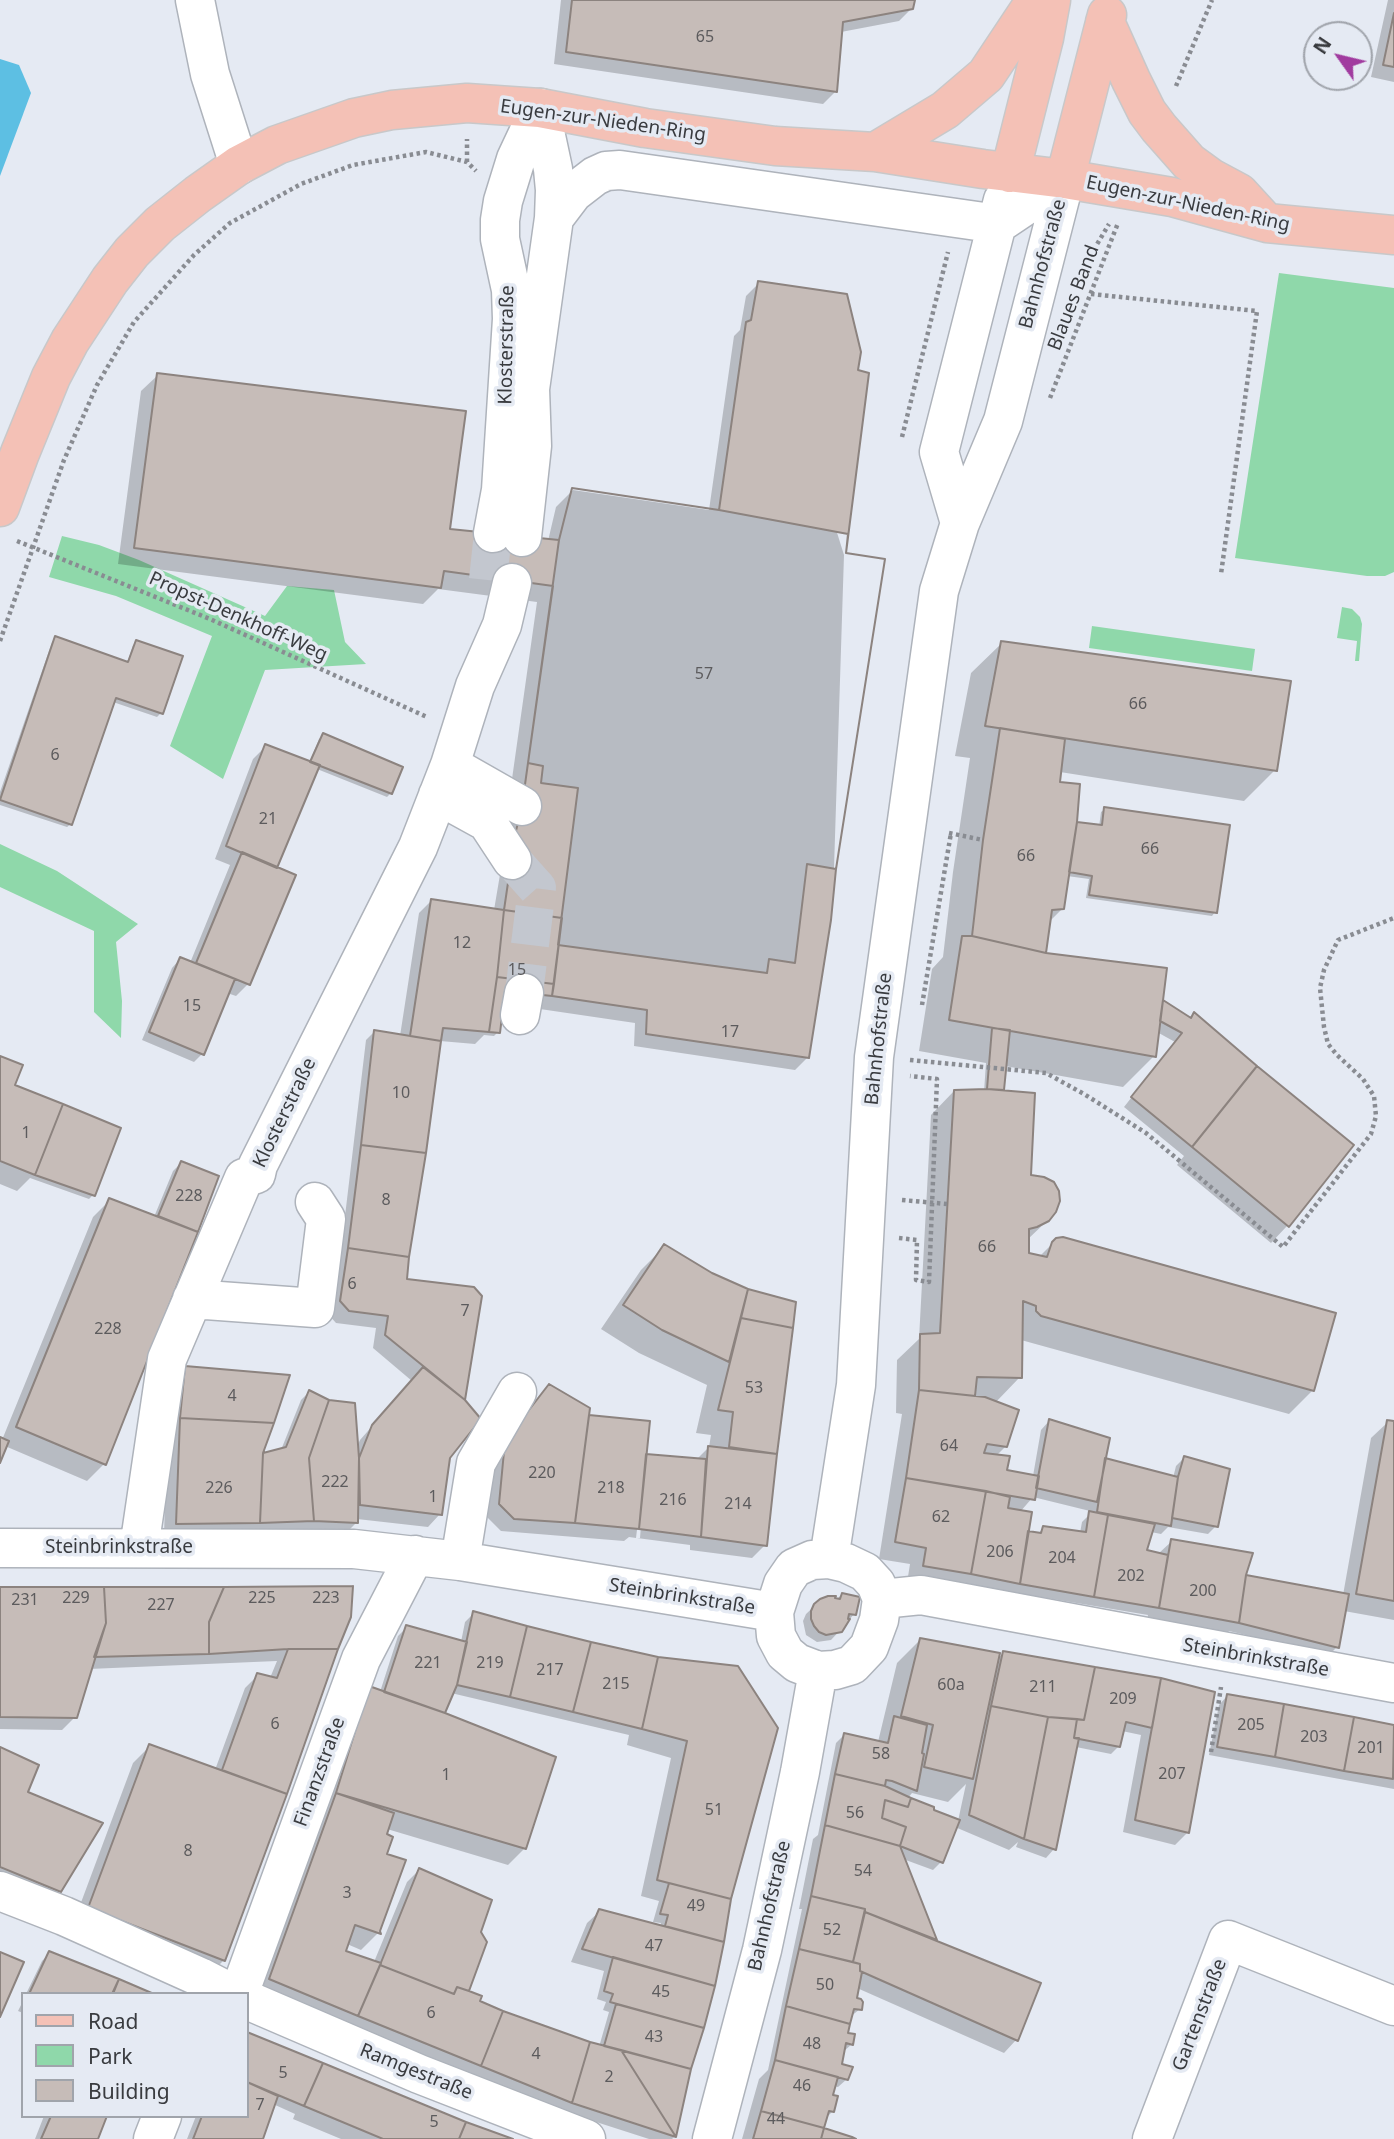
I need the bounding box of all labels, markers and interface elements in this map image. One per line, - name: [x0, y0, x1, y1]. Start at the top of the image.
- north arrow: [1303, 21, 1373, 91]
- house number: 65: [696, 27, 714, 47]
- text: N: [1307, 32, 1337, 59]
- street label: Eugen-zur-Nieden-Ring: [499, 95, 707, 147]
- street label: Eugen-zur-Nieden-Ring: [1084, 171, 1292, 237]
- street label: Bahnhofstraße: [1015, 197, 1071, 331]
- street label: Blaues Band: [1043, 242, 1105, 354]
- street label: Klosterstraße: [495, 285, 519, 405]
- street label: Propst-Denkhoff-Weg: [145, 567, 331, 667]
- house number: 57: [695, 664, 713, 684]
- house number: 66: [1129, 694, 1147, 714]
- house number: 6: [50, 745, 60, 765]
- house number: 21: [259, 809, 277, 829]
- house number: 66: [1141, 839, 1159, 859]
- house number: 66: [1017, 846, 1035, 866]
- house number: 12: [453, 933, 471, 953]
- house number: 15: [508, 960, 526, 980]
- street label: Bahnhofstraße: [861, 972, 897, 1106]
- house number: 15: [183, 996, 201, 1016]
- house number: 17: [721, 1022, 739, 1042]
- street label: Klosterstraße: [249, 1054, 321, 1172]
- house number: 10: [392, 1083, 410, 1103]
- house number: 1: [21, 1123, 31, 1143]
- house number: 228: [175, 1186, 203, 1206]
- house number: 8: [381, 1190, 391, 1210]
- house number: 66: [978, 1237, 996, 1257]
- house number: 6: [347, 1274, 357, 1294]
- house number: 7: [460, 1301, 470, 1321]
- house number: 228: [94, 1319, 122, 1339]
- house number: 53: [745, 1378, 763, 1398]
- house number: 4: [227, 1386, 237, 1406]
- house number: 64: [940, 1436, 958, 1456]
- house number: 220: [528, 1463, 556, 1483]
- house number: 222: [321, 1472, 349, 1492]
- house number: 226: [205, 1478, 233, 1498]
- house number: 218: [597, 1478, 625, 1498]
- house number: 1: [428, 1487, 438, 1507]
- house number: 216: [659, 1490, 687, 1510]
- house number: 214: [724, 1494, 752, 1514]
- house number: 62: [932, 1507, 950, 1527]
- street label: Steinbrinkstraße: [45, 1537, 193, 1559]
- house number: 206: [986, 1542, 1014, 1562]
- house number: 204: [1048, 1548, 1076, 1568]
- house number: 202: [1117, 1566, 1145, 1586]
- street label: Steinbrinkstraße: [607, 1574, 757, 1620]
- house number: 200: [1189, 1581, 1217, 1601]
- house number: 229: [62, 1588, 90, 1608]
- house number: 225: [248, 1588, 276, 1608]
- house number: 223: [312, 1588, 340, 1608]
- house number: 231: [11, 1590, 39, 1610]
- house number: 227: [147, 1595, 175, 1615]
- street label: Steinbrinkstraße: [1181, 1634, 1331, 1682]
- house number: 221: [414, 1653, 442, 1673]
- house number: 219: [476, 1653, 504, 1673]
- house number: 217: [536, 1660, 564, 1680]
- house number: 215: [602, 1674, 630, 1694]
- house number: 60a: [937, 1675, 965, 1695]
- house number: 211: [1029, 1677, 1057, 1697]
- house number: 209: [1109, 1689, 1137, 1709]
- house number: 6: [270, 1714, 280, 1734]
- street label: Finanzstraße: [290, 1714, 350, 1830]
- house number: 205: [1237, 1715, 1265, 1735]
- house number: 203: [1300, 1727, 1328, 1747]
- house number: 201: [1357, 1738, 1385, 1758]
- house number: 58: [872, 1744, 890, 1764]
- house number: 207: [1158, 1764, 1186, 1784]
- house number: 1: [441, 1765, 451, 1785]
- house number: 51: [705, 1800, 723, 1820]
- house number: 56: [846, 1803, 864, 1823]
- street label: Bahnhofstraße: [744, 1839, 796, 1973]
- house number: 8: [183, 1841, 193, 1861]
- house number: 54: [854, 1861, 872, 1881]
- house number: 3: [342, 1883, 352, 1903]
- house number: 49: [687, 1896, 705, 1916]
- house number: 52: [823, 1920, 841, 1940]
- house number: 47: [645, 1936, 663, 1956]
- street label: Gartenstraße: [1168, 1956, 1232, 2074]
- house number: 50: [816, 1975, 834, 1995]
- house number: 45: [652, 1982, 670, 2002]
- legend: [21, 1992, 248, 2118]
- house number: 6: [426, 2003, 436, 2023]
- text: Road: [88, 2007, 138, 2035]
- house number: 43: [645, 2027, 663, 2047]
- house number: 48: [803, 2034, 821, 2054]
- street label: Ramgestraße: [356, 2039, 476, 2105]
- text: Park: [88, 2042, 132, 2070]
- house number: 4: [531, 2044, 541, 2064]
- house number: 5: [278, 2063, 288, 2083]
- house number: 2: [604, 2067, 614, 2087]
- house number: 46: [793, 2076, 811, 2096]
- text: Building: [88, 2077, 170, 2105]
- house number: 7: [255, 2095, 265, 2115]
- house number: 44: [767, 2109, 785, 2129]
- house number: 5: [429, 2112, 439, 2132]

